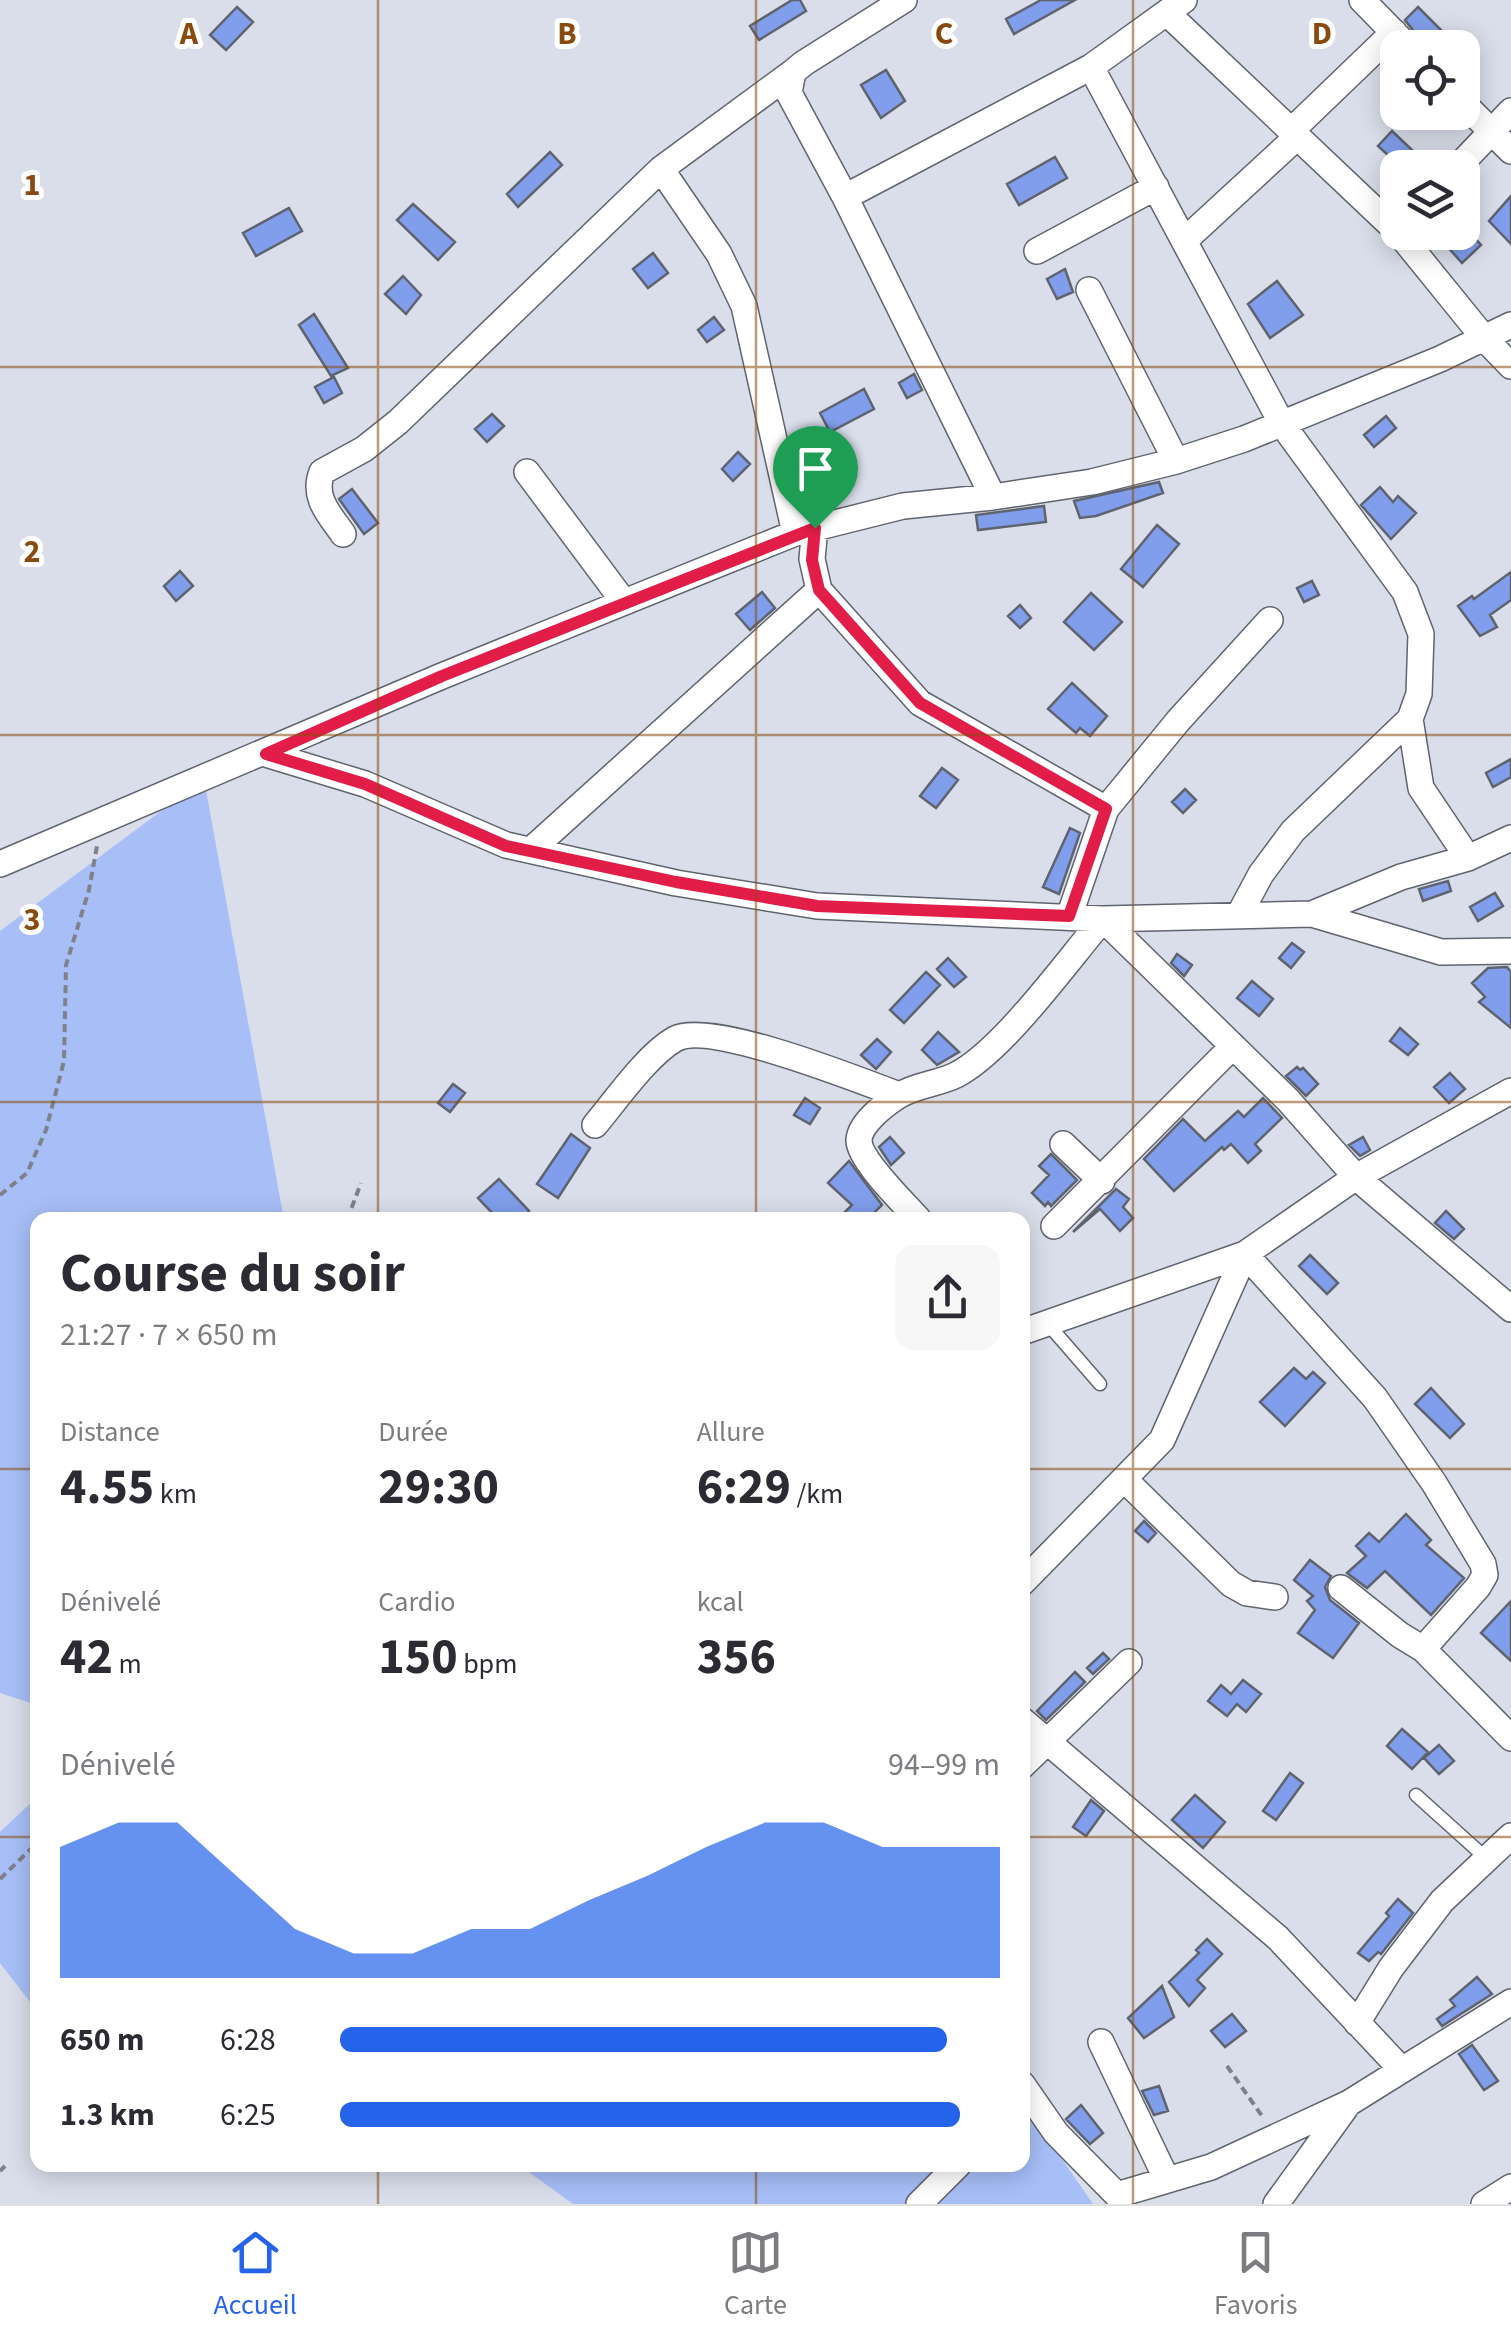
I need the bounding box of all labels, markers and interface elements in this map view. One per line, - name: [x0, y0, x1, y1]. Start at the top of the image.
- text: A: [179, 11, 199, 57]
- text: B: [557, 11, 577, 57]
- text: C: [935, 11, 953, 57]
- text: D: [1312, 11, 1332, 57]
- map controls: [1380, 30, 1480, 250]
- button: locate: [1380, 30, 1480, 130]
- button: layers: [1380, 150, 1480, 250]
- text: 1: [24, 162, 40, 208]
- pin: [773, 426, 858, 529]
- icon: arrive: [788, 441, 843, 496]
- text: 2: [24, 529, 40, 575]
- text: 3: [24, 897, 40, 943]
- text: Course du soir: [60, 1235, 405, 1313]
- button: share: [895, 1245, 1000, 1350]
- text: 21:27 · 7 × 650 m: [60, 1312, 278, 1358]
- text: Distance: [60, 1412, 160, 1452]
- text: Durée: [378, 1412, 448, 1452]
- text: Allure: [697, 1412, 765, 1452]
- text: 4.55: [60, 1452, 154, 1523]
- text: 29:30: [378, 1452, 499, 1523]
- text: 6:29: [697, 1452, 791, 1523]
- text: km: [154, 1474, 197, 1514]
- text: /km: [791, 1474, 843, 1514]
- text: Dénivelé: [60, 1582, 161, 1622]
- text: Cardio: [378, 1582, 455, 1622]
- text: kcal: [697, 1582, 744, 1622]
- text: 42: [60, 1622, 113, 1693]
- text: 150: [378, 1622, 458, 1693]
- text: 356: [697, 1622, 776, 1693]
- text: m: [113, 1644, 142, 1684]
- text: bpm: [458, 1644, 517, 1684]
- text: Dénivelé: [60, 1742, 176, 1788]
- text: 94–99 m: [888, 1742, 1000, 1788]
- text: 650 m: [60, 2017, 145, 2063]
- text: 6:28: [220, 2017, 276, 2063]
- text: 1.3 km: [60, 2092, 155, 2138]
- text: 6:25: [220, 2092, 276, 2138]
- tab: Accueil: [214, 2225, 297, 2325]
- tab: Carte: [724, 2225, 787, 2325]
- tab: Favoris: [1214, 2225, 1297, 2325]

